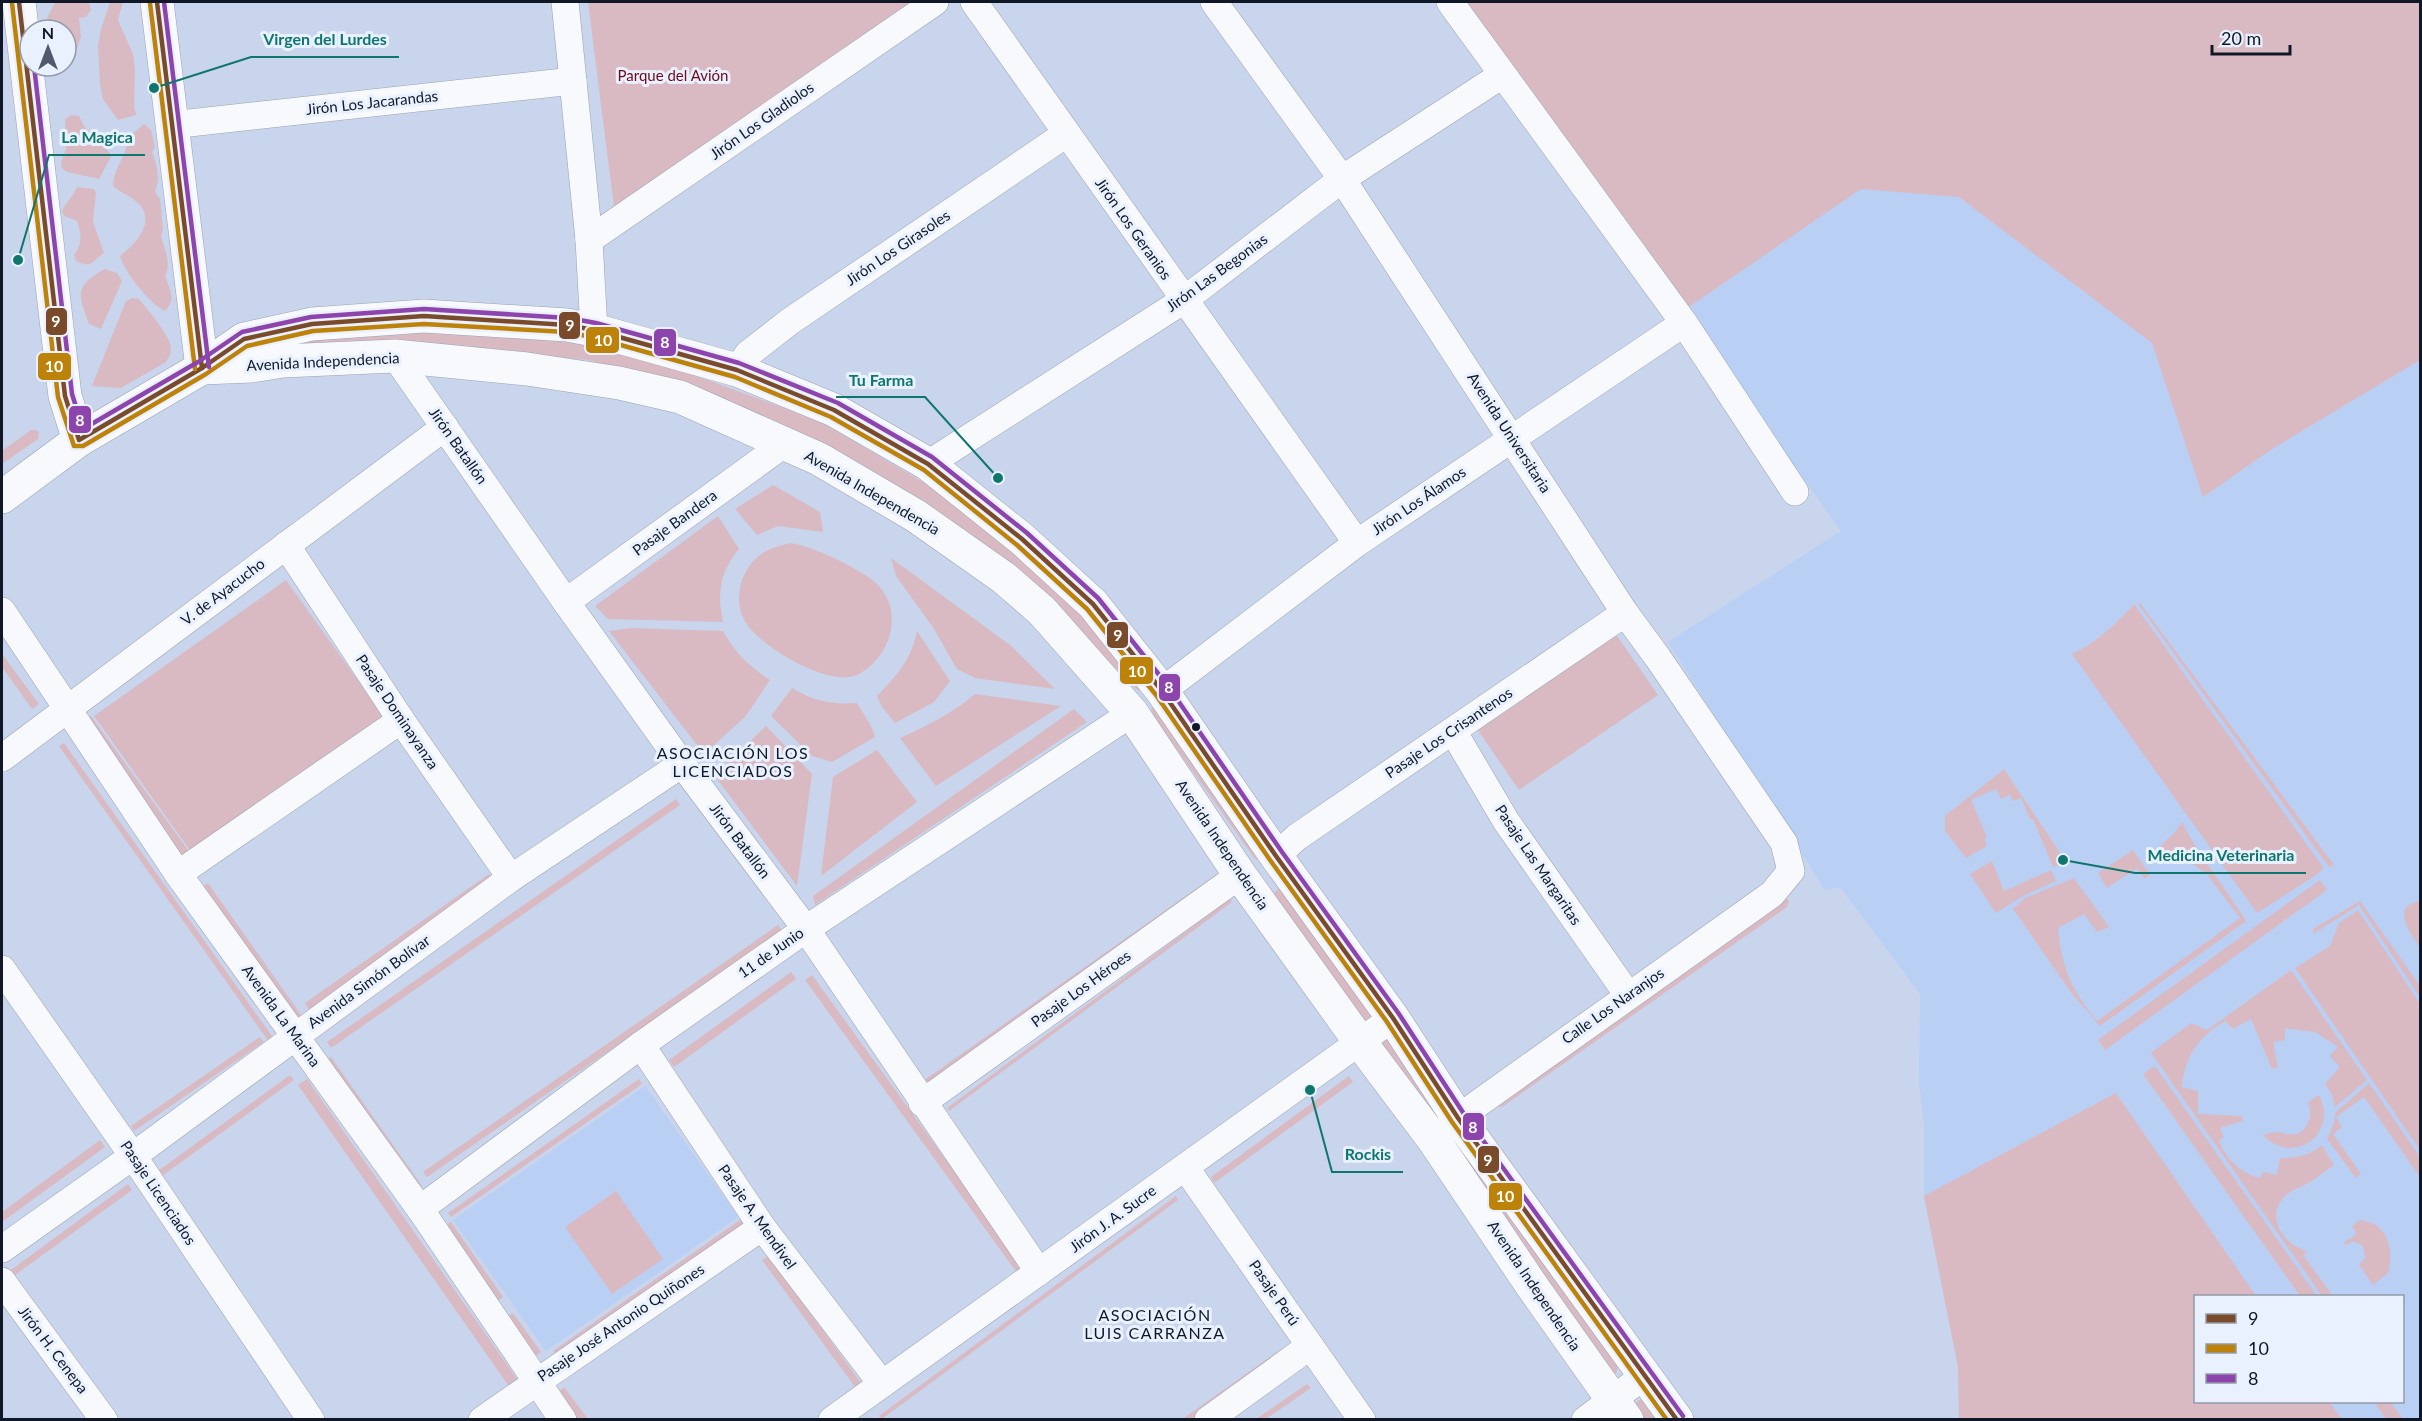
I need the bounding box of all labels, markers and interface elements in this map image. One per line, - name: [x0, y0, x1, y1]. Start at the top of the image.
- north arrow: [18, 18, 78, 78]
- scale bar: [2212, 18, 2290, 56]
- text: N: [42, 23, 54, 42]
- callout: Virgen del Lurdes: [251, 23, 399, 57]
- text: 20 m: [2221, 27, 2261, 49]
- text: Virgen del Lurdes: [262, 29, 387, 48]
- park label: Parque del Avión: [618, 66, 728, 84]
- street label: Jirón Los Gladiolos: [706, 78, 817, 163]
- street label: Jirón Los Jacarandas: [305, 86, 439, 118]
- callout: La Magica: [49, 121, 145, 155]
- text: La Magica: [61, 127, 133, 146]
- street label: Jirón Los Geranios: [1092, 174, 1176, 283]
- street label: Jirón Los Girasoles: [842, 206, 953, 289]
- street label: Jirón Las Begonias: [1162, 229, 1271, 315]
- line badge: 9: [45, 307, 68, 336]
- text: 9: [51, 311, 61, 330]
- line badge: 9: [558, 311, 581, 340]
- text: 9: [565, 315, 575, 334]
- line badge: 10: [585, 326, 620, 354]
- line badge: 8: [653, 328, 677, 357]
- text: 10: [594, 330, 612, 349]
- text: 8: [660, 332, 670, 351]
- street label: Avenida Independencia: [246, 348, 400, 374]
- line badge: 10: [37, 352, 72, 381]
- text: 10: [45, 356, 63, 375]
- callout: Tu Farma: [836, 363, 925, 397]
- street label: Avenida Universitaria: [1464, 369, 1555, 496]
- text: Tu Farma: [849, 370, 913, 389]
- street label: Jirón Batallón: [426, 404, 492, 487]
- line badge: 8: [68, 405, 92, 434]
- text: 8: [75, 410, 85, 429]
- street label: Avenida Independencia: [802, 446, 943, 538]
- street label: Jirón Los Álamos: [1368, 462, 1469, 538]
- street label: Pasaje Bandera: [629, 486, 720, 559]
- street label: V. de Ayacucho: [177, 554, 268, 629]
- line badge: 9: [1106, 621, 1129, 649]
- text: 9: [1113, 625, 1123, 644]
- street label: Pasaje Dominayanza: [353, 651, 443, 772]
- line badge: 10: [1119, 656, 1154, 685]
- text: 10: [1128, 661, 1146, 680]
- line badge: 8: [1158, 673, 1181, 702]
- text: 8: [1164, 677, 1174, 696]
- street label: Pasaje Los Crisantenos: [1381, 683, 1515, 781]
- unlabelled marker: [1190, 721, 1202, 733]
- district label: ASOCIACIÓN LOS LICENCIADOS: [657, 743, 809, 780]
- street label: Avenida Independencia: [1173, 776, 1273, 913]
- street label: Jirón Batallón: [707, 799, 775, 882]
- street label: Pasaje Las Margaritas: [1492, 801, 1586, 928]
- callout: Medicina Veterinaria: [2135, 839, 2306, 873]
- text: Medicina Veterinaria: [2148, 845, 2294, 864]
- street label: 11 de Junio: [734, 923, 807, 981]
- street label: Avenida Simón Bolívar: [304, 930, 434, 1032]
- street label: Pasaje Los Héroes: [1027, 946, 1134, 1030]
- street label: Avenida La Marina: [239, 961, 325, 1070]
- street label: Calle Los Naranjos: [1558, 963, 1667, 1047]
- line badge: 8: [1462, 1112, 1485, 1141]
- text: 8: [1468, 1117, 1478, 1136]
- street label: Pasaje Licenciados: [117, 1137, 200, 1248]
- callout: Rockis: [1332, 1138, 1403, 1172]
- text: Rockis: [1345, 1144, 1391, 1163]
- line badge: 9: [1477, 1145, 1500, 1174]
- text: 9: [1483, 1150, 1493, 1169]
- street label: Pasaje A. Mendivel: [715, 1161, 801, 1272]
- street label: Jirón J. A. Sucre: [1066, 1181, 1159, 1256]
- line badge: 10: [1488, 1182, 1523, 1211]
- text: 10: [1496, 1186, 1514, 1205]
- street label: Avenida Independencia: [1485, 1217, 1585, 1354]
- street label: Pasaje Perú: [1246, 1256, 1304, 1329]
- street label: Pasaje José Antonio Quiñones: [534, 1259, 707, 1385]
- legend: [2194, 1295, 2404, 1403]
- street label: Jirón H. Cenepa: [15, 1302, 92, 1397]
- district label: ASOCIACIÓN LUIS CARRANZA: [1084, 1305, 1226, 1342]
- text: 9: [2248, 1307, 2258, 1329]
- text: 10: [2248, 1337, 2269, 1359]
- text: 8: [2248, 1367, 2258, 1389]

